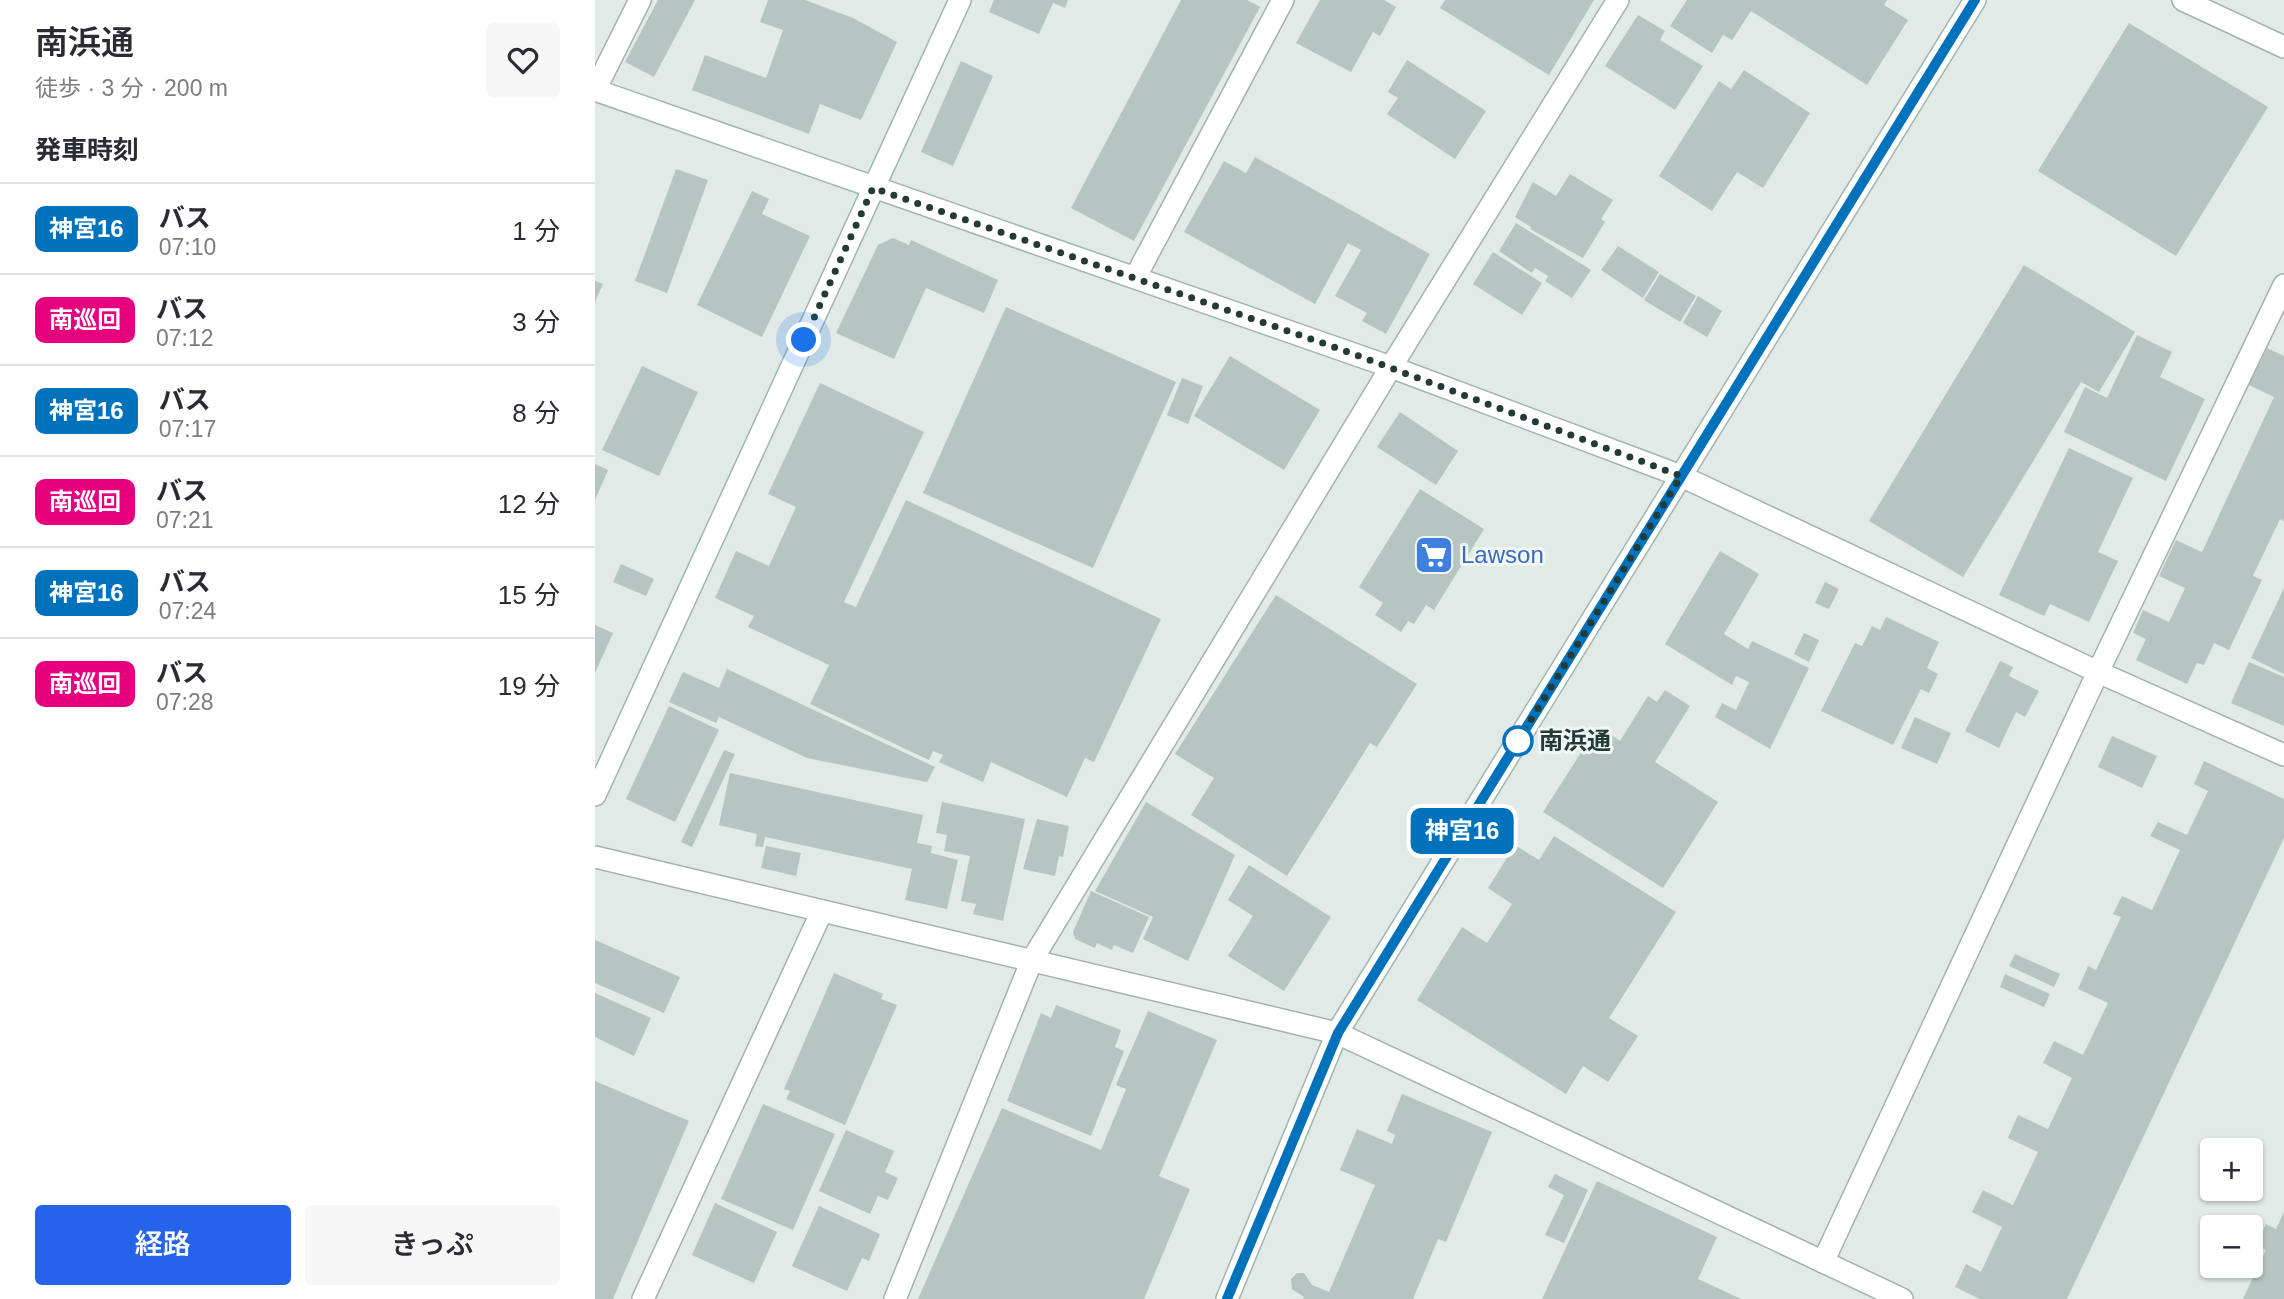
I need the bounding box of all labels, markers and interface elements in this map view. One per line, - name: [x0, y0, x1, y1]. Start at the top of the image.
- button: heart: [486, 23, 560, 97]
- text: 南浜通: [35, 24, 134, 61]
- text: 徒歩 · 3 分 · 200 m: [35, 75, 228, 101]
- text: 発車時刻: [35, 135, 139, 165]
- text: バス: [159, 203, 211, 233]
- text: 神宮16: [49, 215, 124, 242]
- text: 1 分: [512, 216, 560, 246]
- text: 07:10: [159, 234, 216, 260]
- text: バス: [156, 294, 208, 324]
- text: 南巡回: [49, 306, 121, 333]
- text: 3 分: [512, 307, 560, 337]
- your location: [786, 322, 821, 357]
- text: 07:12: [156, 325, 214, 351]
- text: バス: [159, 385, 211, 415]
- text: 神宮16: [49, 397, 124, 424]
- text: 8 分: [512, 398, 560, 428]
- text: 07:17: [159, 416, 216, 442]
- text: バス: [156, 476, 208, 506]
- text: 南巡回: [49, 488, 121, 515]
- text: 12 分: [498, 489, 560, 519]
- text: 07:21: [156, 507, 214, 533]
- supermarket icon: Lawson: [1413, 534, 1455, 576]
- place label: Lawson: [1461, 541, 1544, 568]
- text: バス: [159, 567, 211, 597]
- text: 神宮16: [49, 579, 124, 606]
- text: 15 分: [498, 580, 560, 610]
- text: 07:24: [159, 598, 216, 624]
- text: バス: [156, 658, 208, 688]
- text: 南巡回: [49, 670, 121, 697]
- text: 19 分: [498, 671, 560, 701]
- text: 07:28: [156, 689, 214, 715]
- marker: 南浜通: [1503, 726, 1533, 756]
- place label: 南浜通: [1539, 727, 1611, 754]
- line badge: 神宮16: [1413, 808, 1511, 854]
- text: 神宮16: [1425, 817, 1499, 844]
- map controls: [2200, 1138, 2263, 1278]
- button: +: [2200, 1138, 2263, 1201]
- button: 経路: [35, 1205, 291, 1285]
- button: きっぷ: [305, 1205, 560, 1285]
- button: −: [2200, 1215, 2263, 1278]

